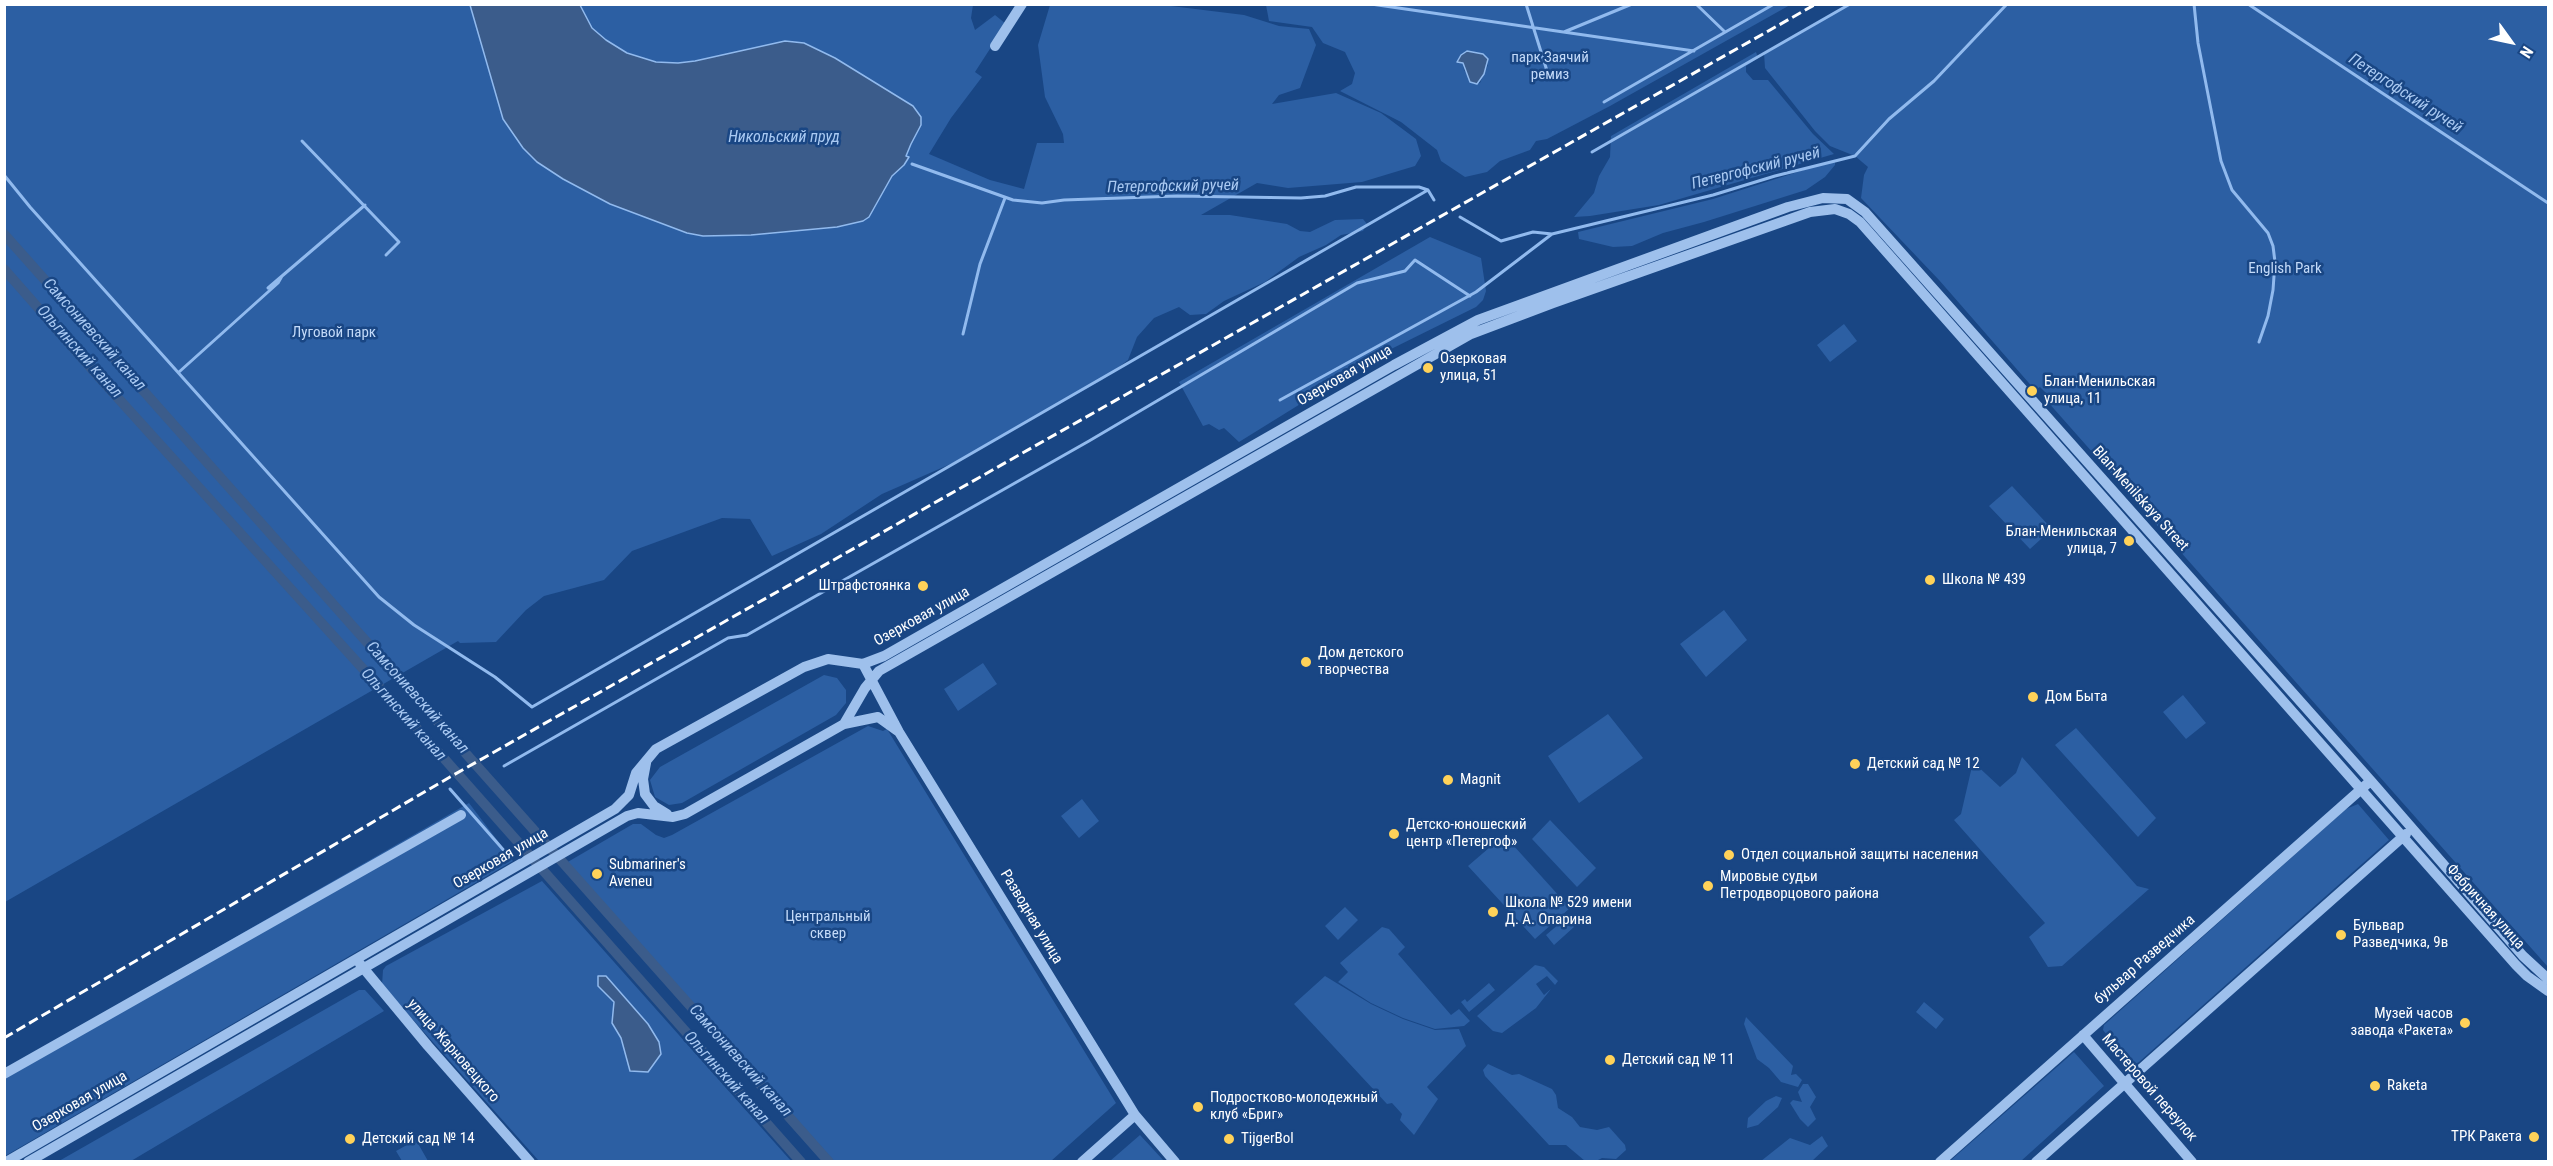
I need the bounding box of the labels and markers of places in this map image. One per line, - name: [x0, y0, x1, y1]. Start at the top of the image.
- place label: Озерковая улица, 51: [1440, 350, 1507, 385]
- marker: Озерковая улица, 51: [1421, 361, 1435, 375]
- place label: Блан-Менильская улица, 11: [2044, 373, 2155, 408]
- marker: Блан-Менильская улица, 11: [2025, 384, 2039, 398]
- place label: Блан-Менильская улица, 7: [2006, 523, 2117, 558]
- marker: Блан-Менильская улица, 7: [2122, 534, 2136, 548]
- place label: Школа № 439: [1942, 571, 2026, 589]
- marker: Школа № 439: [1923, 573, 1937, 587]
- place label: Штрафстоянка: [819, 577, 911, 595]
- marker: Штрафстоянка: [916, 579, 930, 593]
- place label: Дом детского творчества: [1318, 644, 1404, 679]
- marker: Дом детского творчества: [1299, 655, 1313, 669]
- place label: Дом Быта: [2045, 688, 2107, 706]
- marker: Дом Быта: [2026, 690, 2040, 704]
- place label: Детский сад № 12: [1867, 755, 1980, 773]
- marker: Детский сад № 12: [1848, 757, 1862, 771]
- place label: Magnit: [1460, 771, 1501, 789]
- marker: Magnit: [1441, 773, 1455, 787]
- place label: Детско-юношеский центр «Петергоф»: [1406, 816, 1527, 851]
- marker: Детско-юношеский центр «Петергоф»: [1387, 827, 1401, 841]
- place label: Отдел социальной защиты населения: [1741, 846, 1979, 864]
- marker: Отдел социальной защиты населения: [1722, 848, 1736, 862]
- place label: Submariner's Aveneu: [609, 856, 686, 891]
- marker: Submariner's Aveneu: [590, 867, 604, 881]
- place label: Мировые судьи Петродворцового района: [1720, 868, 1879, 903]
- marker: Мировые судьи Петродворцового района: [1701, 879, 1715, 893]
- place label: Школа № 529 имени Д. А. Опарина: [1505, 894, 1632, 929]
- marker: Школа № 529 имени Д. А. Опарина: [1486, 905, 1500, 919]
- place label: Бульвар Разведчика, 9в: [2353, 917, 2448, 952]
- marker: Бульвар Разведчика, 9в: [2334, 928, 2348, 942]
- place label: Музей часов завода «Ракета»: [2350, 1005, 2453, 1040]
- marker: Музей часов завода «Ракета»: [2458, 1016, 2472, 1030]
- place label: Детский сад № 11: [1622, 1051, 1735, 1069]
- marker: Детский сад № 11: [1603, 1053, 1617, 1067]
- place label: Raketa: [2387, 1077, 2427, 1095]
- marker: Raketa: [2368, 1079, 2382, 1093]
- place label: Подростково-молодежный клуб «Бриг»: [1210, 1089, 1378, 1124]
- marker: Подростково-молодежный клуб «Бриг»: [1191, 1100, 1205, 1114]
- place label: ТРК Ракета: [2451, 1128, 2522, 1146]
- place label: Детский сад № 14: [362, 1130, 475, 1148]
- place label: TijgerBol: [1241, 1130, 1294, 1148]
- marker: ТРК Ракета: [2527, 1130, 2541, 1144]
- marker: Детский сад № 14: [343, 1132, 357, 1146]
- marker: TijgerBol: [1222, 1132, 1236, 1146]

